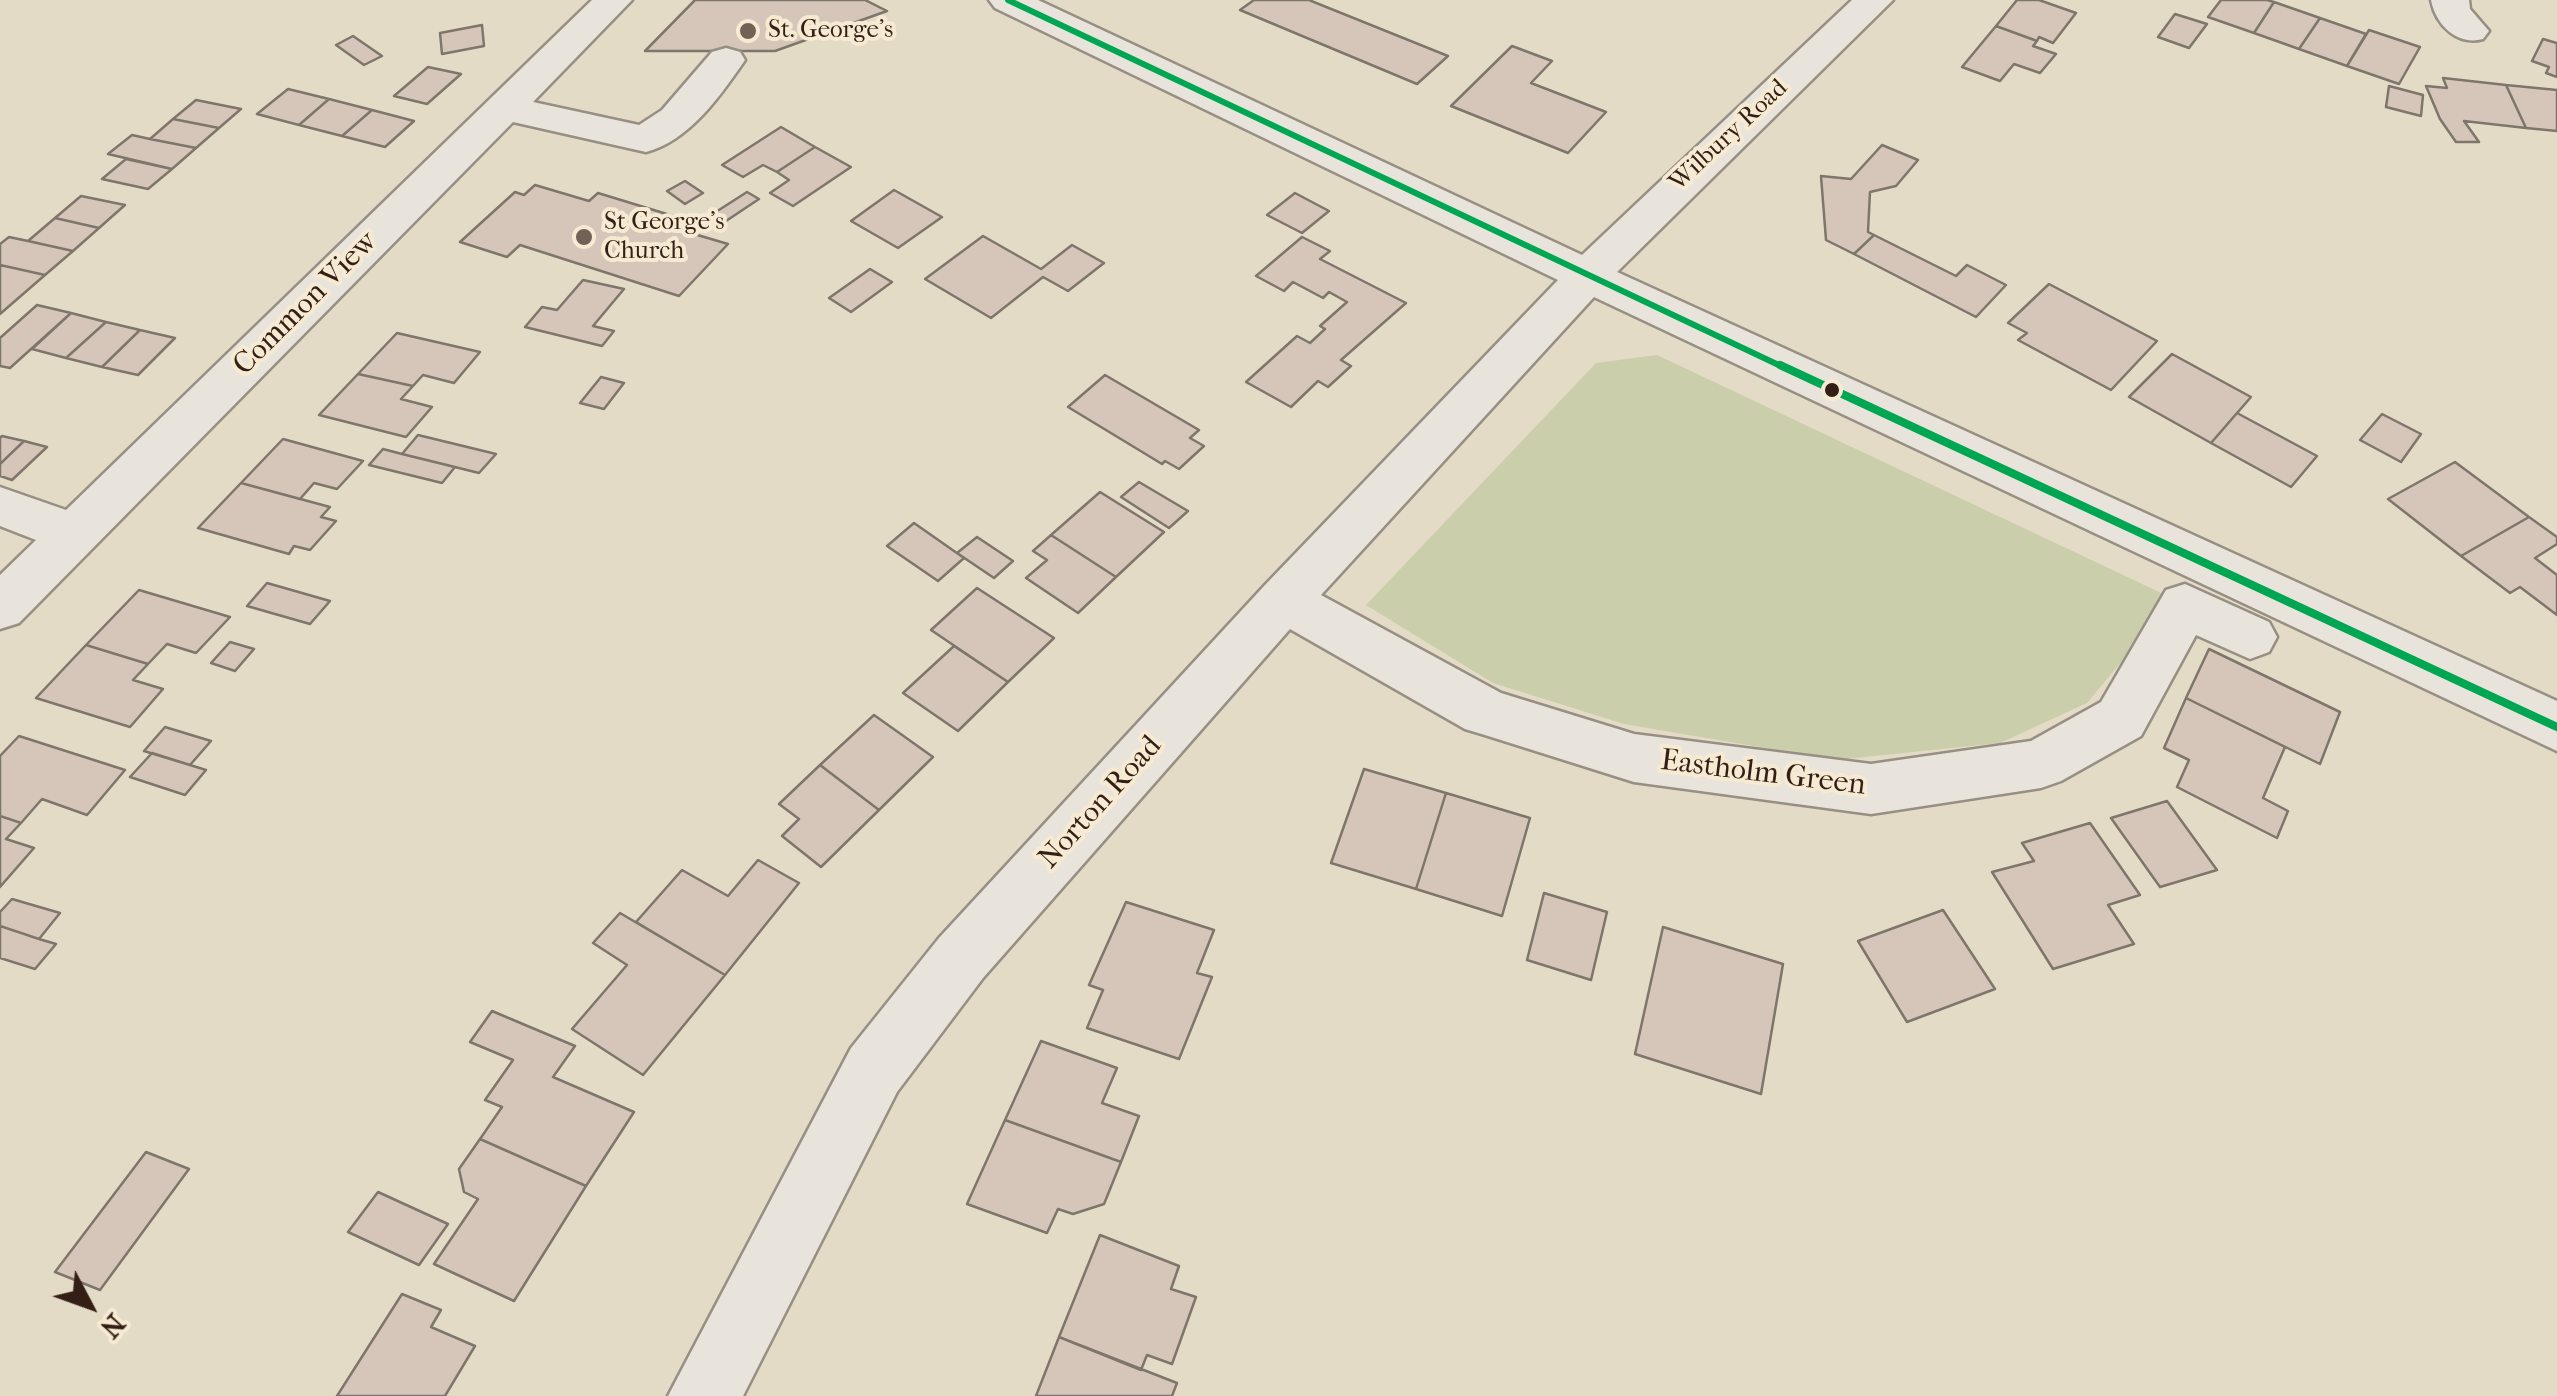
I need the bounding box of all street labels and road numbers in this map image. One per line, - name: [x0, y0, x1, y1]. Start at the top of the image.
- street label: Wilbury Road: [1664, 74, 1794, 198]
- street label: Common View: [226, 224, 386, 384]
- street label: Norton Road: [1032, 729, 1170, 877]
- street label: Eastholm Green: [1658, 744, 1868, 804]

